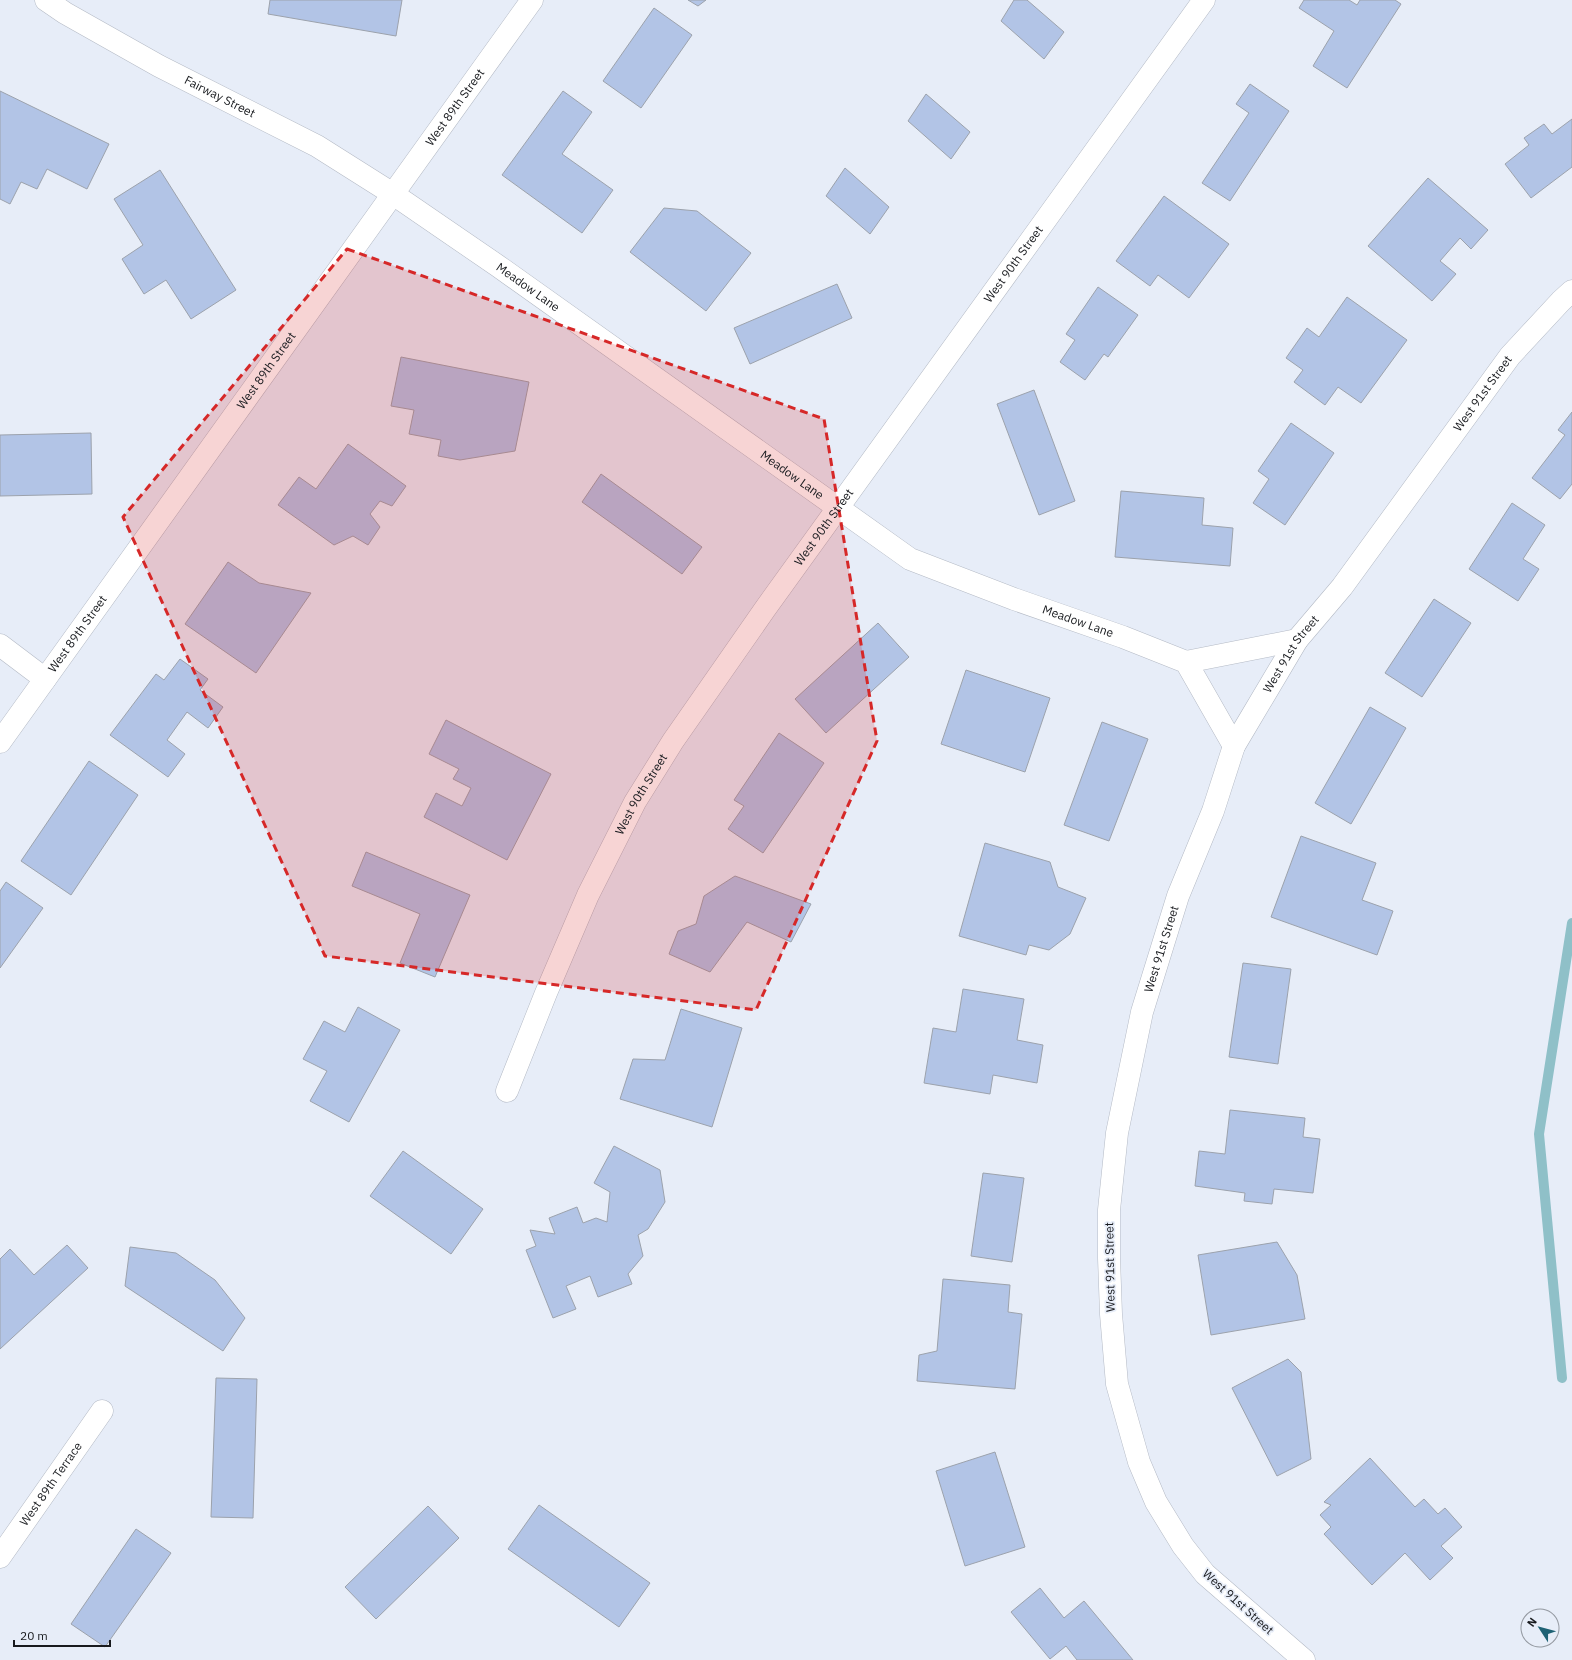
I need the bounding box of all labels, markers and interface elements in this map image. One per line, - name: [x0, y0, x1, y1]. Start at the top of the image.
- street label: West 89th Street: [422, 66, 487, 148]
- street label: Fairway Street: [182, 72, 258, 120]
- street label: West 90th Street: [980, 223, 1046, 305]
- street label: Meadow Lane: [494, 259, 563, 315]
- street label: West 89th Street: [233, 329, 299, 412]
- street label: West 91st Street: [1450, 352, 1515, 434]
- street label: Meadow Lane: [758, 447, 827, 503]
- street label: West 90th Street: [791, 485, 856, 568]
- street label: West 89th Street: [44, 592, 110, 675]
- street label: Meadow Lane: [1041, 602, 1116, 640]
- street label: West 91st Street: [1259, 612, 1322, 695]
- street label: West 90th Street: [612, 751, 670, 837]
- street label: West 91st Street: [1141, 904, 1182, 994]
- street label: West 91st Street: [1101, 1222, 1118, 1312]
- street label: West 89th Terrace: [16, 1439, 85, 1528]
- street label: West 91st Street: [1200, 1566, 1277, 1637]
- north arrow: [1520, 1608, 1560, 1648]
- text: N: [1524, 1615, 1540, 1629]
- scale bar: [14, 1622, 110, 1648]
- text: 20 m: [20, 1628, 48, 1643]

